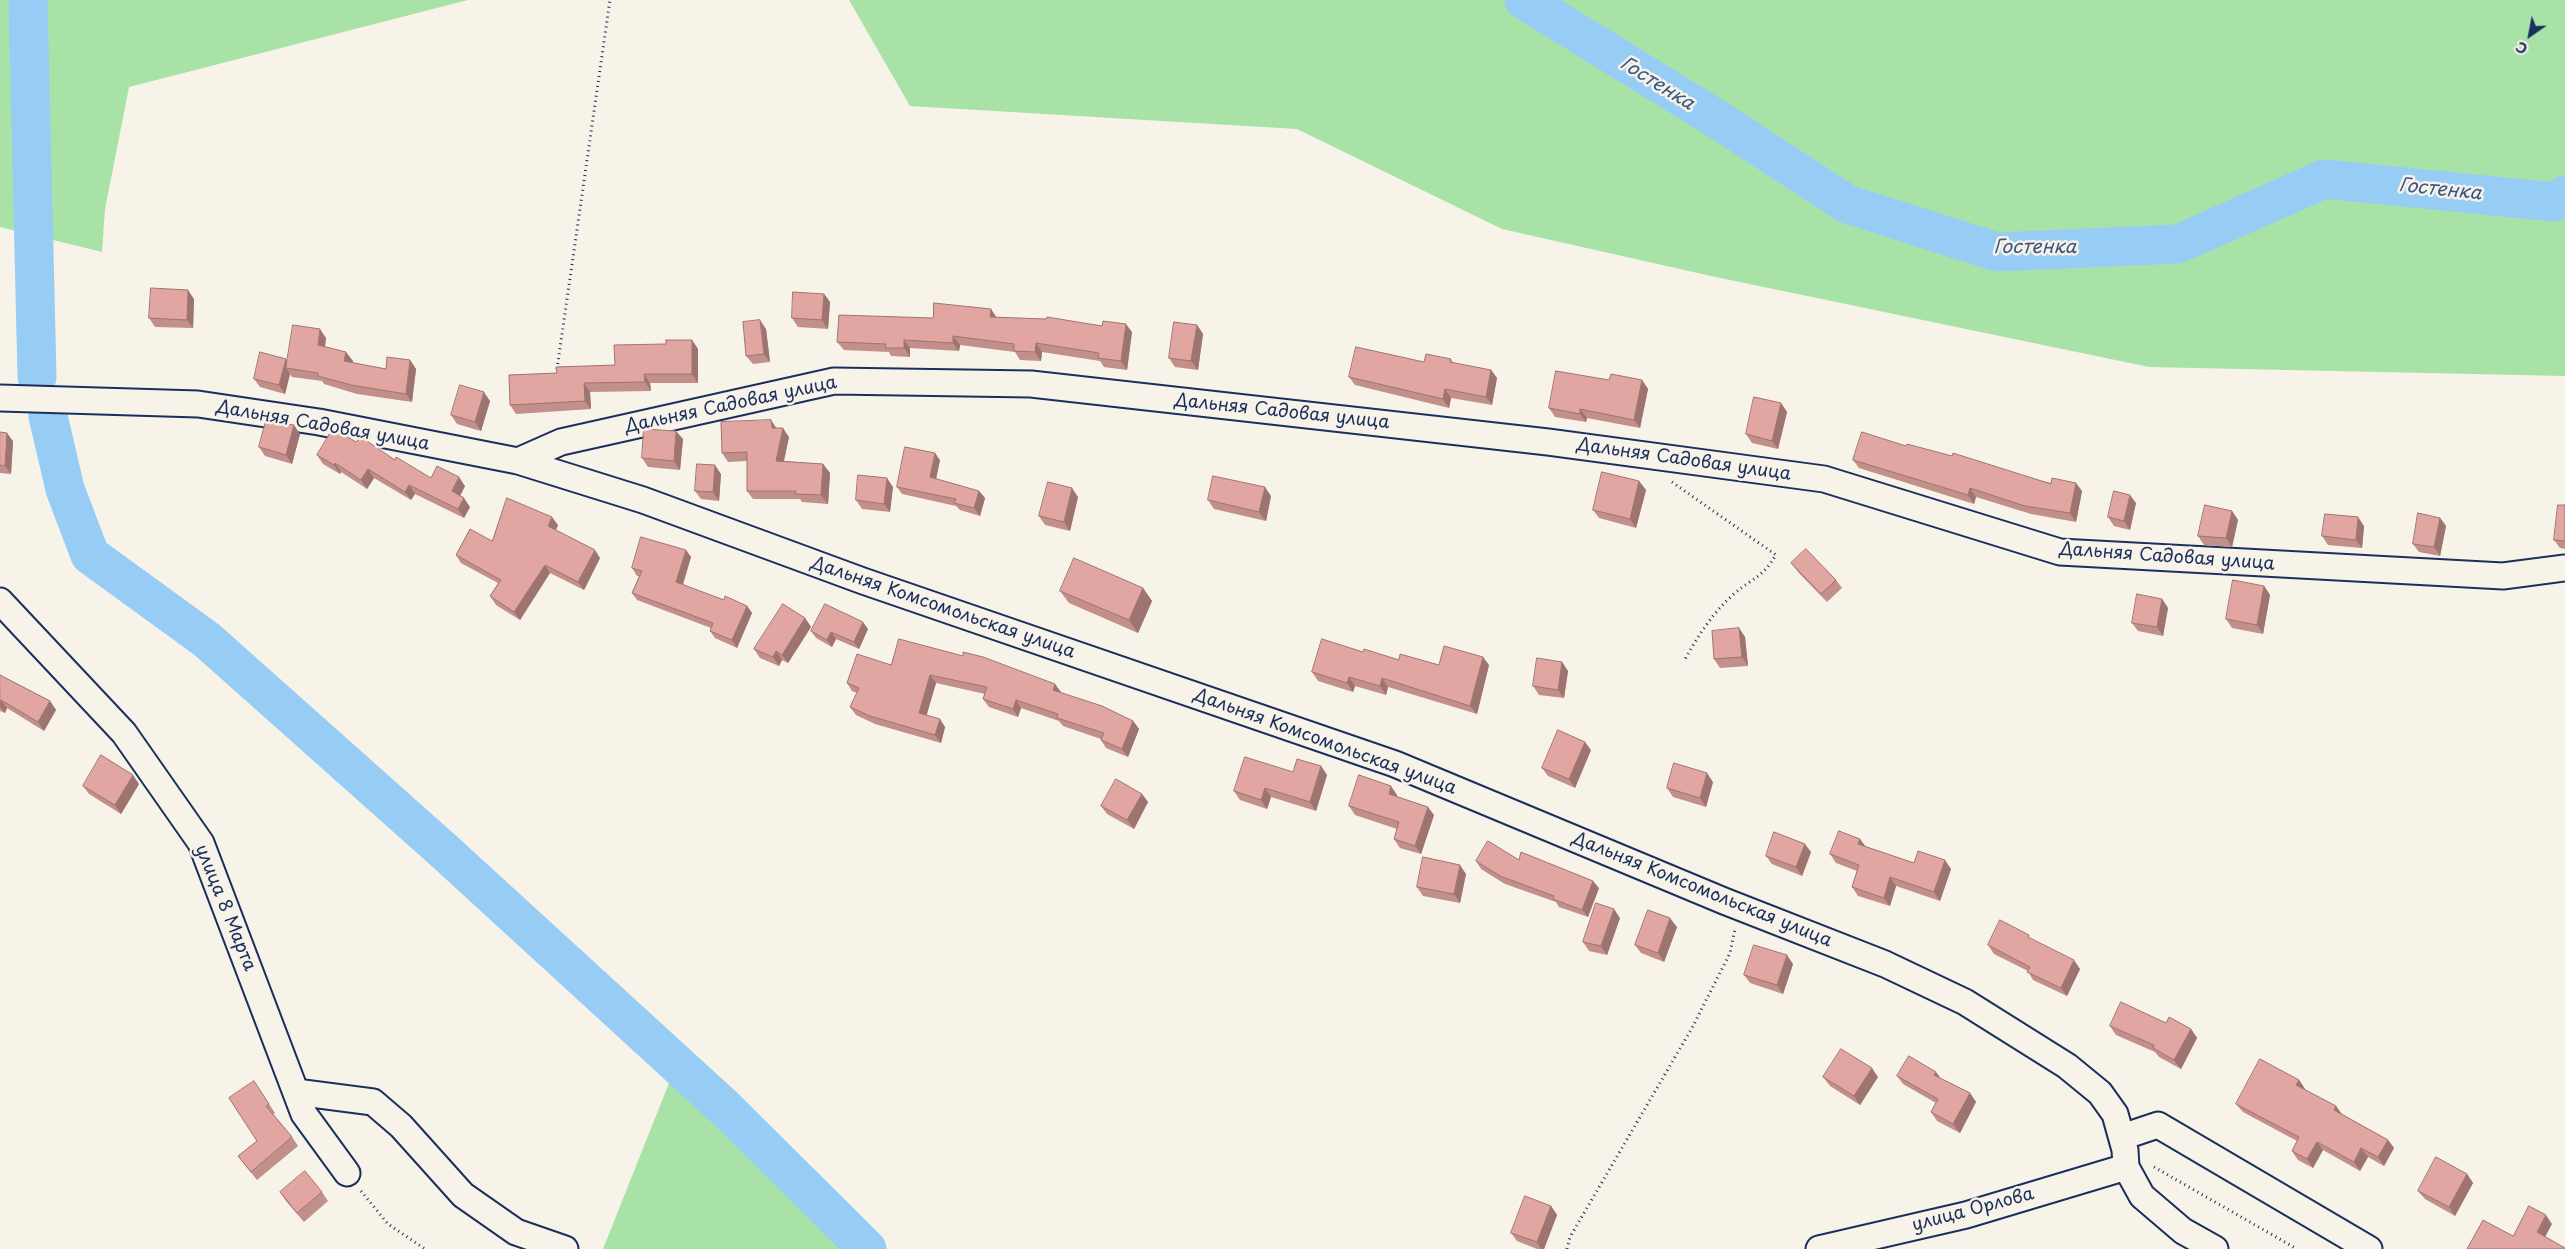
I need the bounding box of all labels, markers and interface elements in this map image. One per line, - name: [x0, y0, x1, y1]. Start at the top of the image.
- north arrow: [2505, 10, 2555, 60]
- text: С: [2511, 36, 2532, 60]
- water label: Гостенка: [1616, 52, 1698, 116]
- water label: Гостенка: [2398, 174, 2482, 206]
- water label: Гостенка: [1994, 237, 2076, 259]
- street label: Дальняя Садовая улица: [623, 372, 839, 438]
- street label: Дальняя Садовая улица: [1173, 390, 1391, 434]
- street label: Дальняя Садовая улица: [215, 397, 431, 455]
- street label: Дальняя Садовая улица: [1576, 434, 1792, 486]
- street label: Дальняя Садовая улица: [2058, 539, 2276, 575]
- street label: Дальняя Комсомольская улица: [808, 553, 1078, 663]
- street label: Дальняя Комсомольская улица: [1191, 684, 1459, 800]
- street label: Дальняя Комсомольская улица: [1569, 828, 1835, 952]
- street label: улица 8 Марта: [190, 841, 260, 975]
- street label: улица Орлова: [1910, 1183, 2036, 1237]

